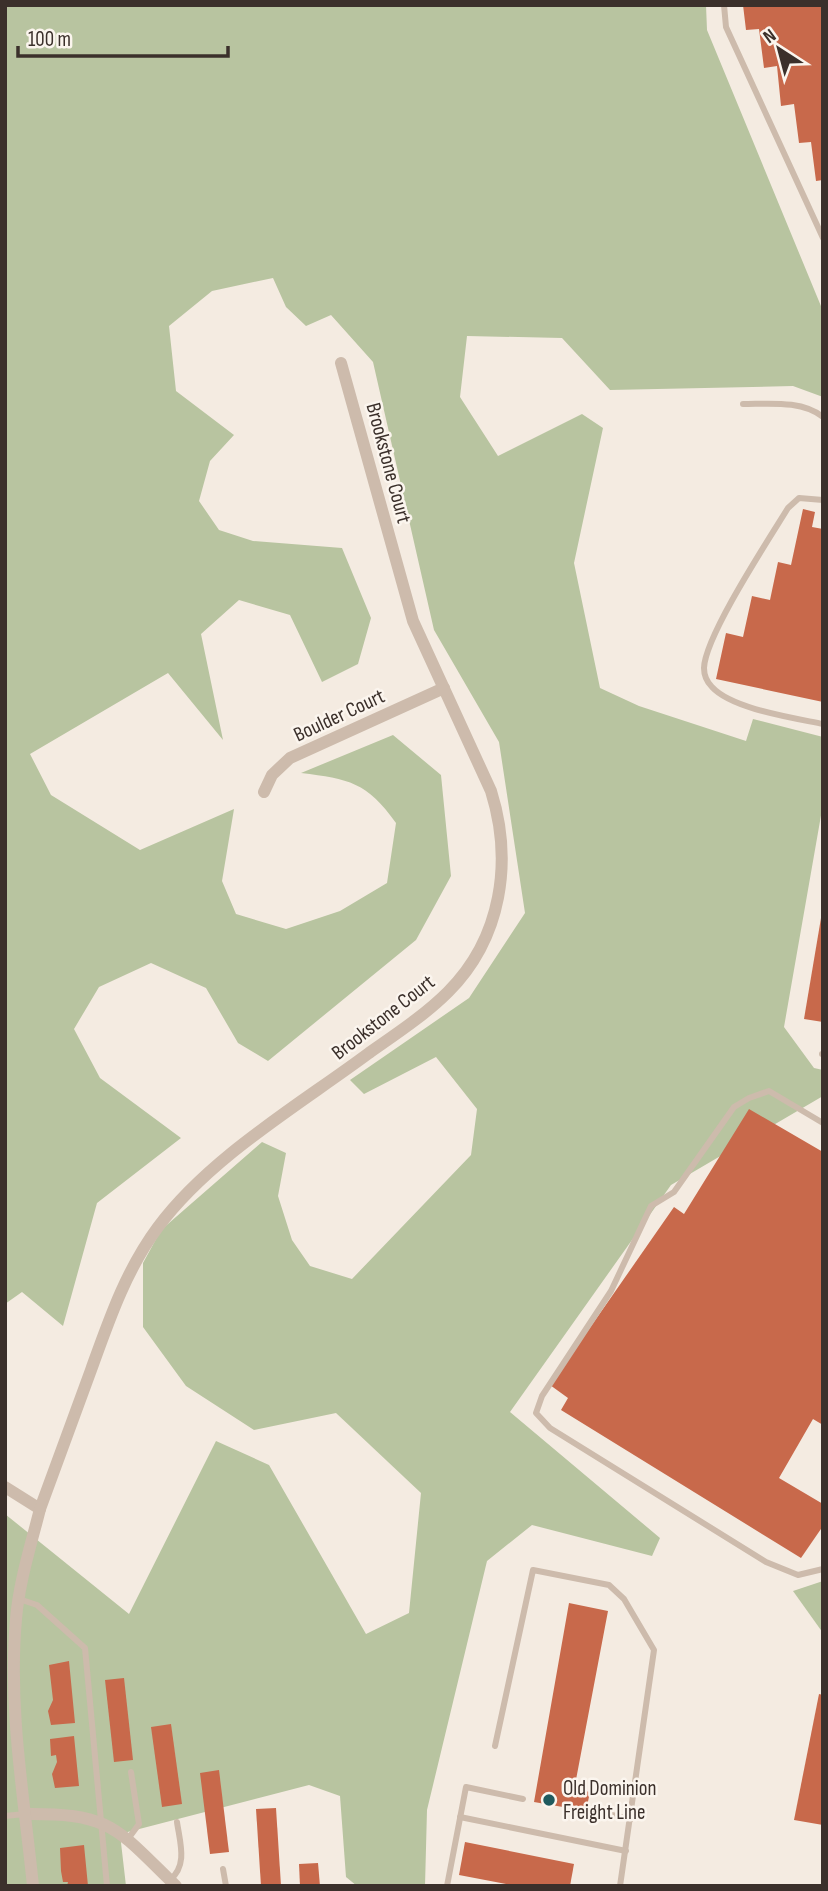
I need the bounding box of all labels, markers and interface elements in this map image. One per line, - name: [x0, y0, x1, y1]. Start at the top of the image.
- scale bar: [18, 14, 228, 58]
- north arrow: [744, 14, 814, 84]
- text: N: [759, 24, 781, 49]
- text: 100 m: [28, 27, 71, 52]
- street label: Brookstone Court: [360, 400, 417, 526]
- street label: Boulder Court: [290, 684, 389, 747]
- street label: Brookstone Court: [327, 969, 440, 1065]
- place label: Old Dominion Freight Line: [563, 1776, 656, 1825]
- marker: Old Dominion Freight Line: [541, 1792, 557, 1808]

